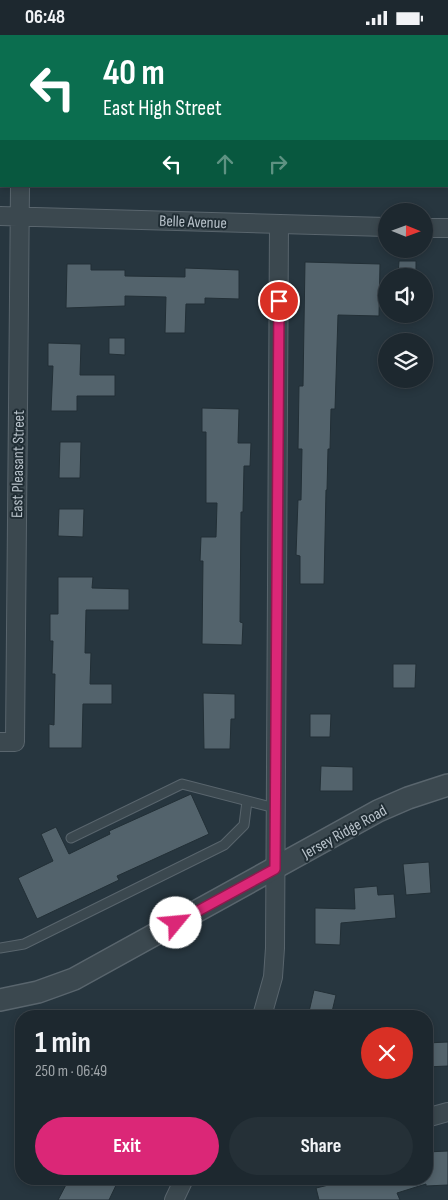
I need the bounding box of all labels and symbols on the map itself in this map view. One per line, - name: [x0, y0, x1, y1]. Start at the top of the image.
- north arrow: [378, 203, 432, 257]
- street label: Belle Avenue: [159, 212, 227, 233]
- pin: [258, 280, 300, 322]
- street label: East Pleasant Street: [8, 410, 29, 518]
- street label: Jersey Ridge Road: [298, 801, 390, 864]
- position arrow: [149, 896, 201, 948]

